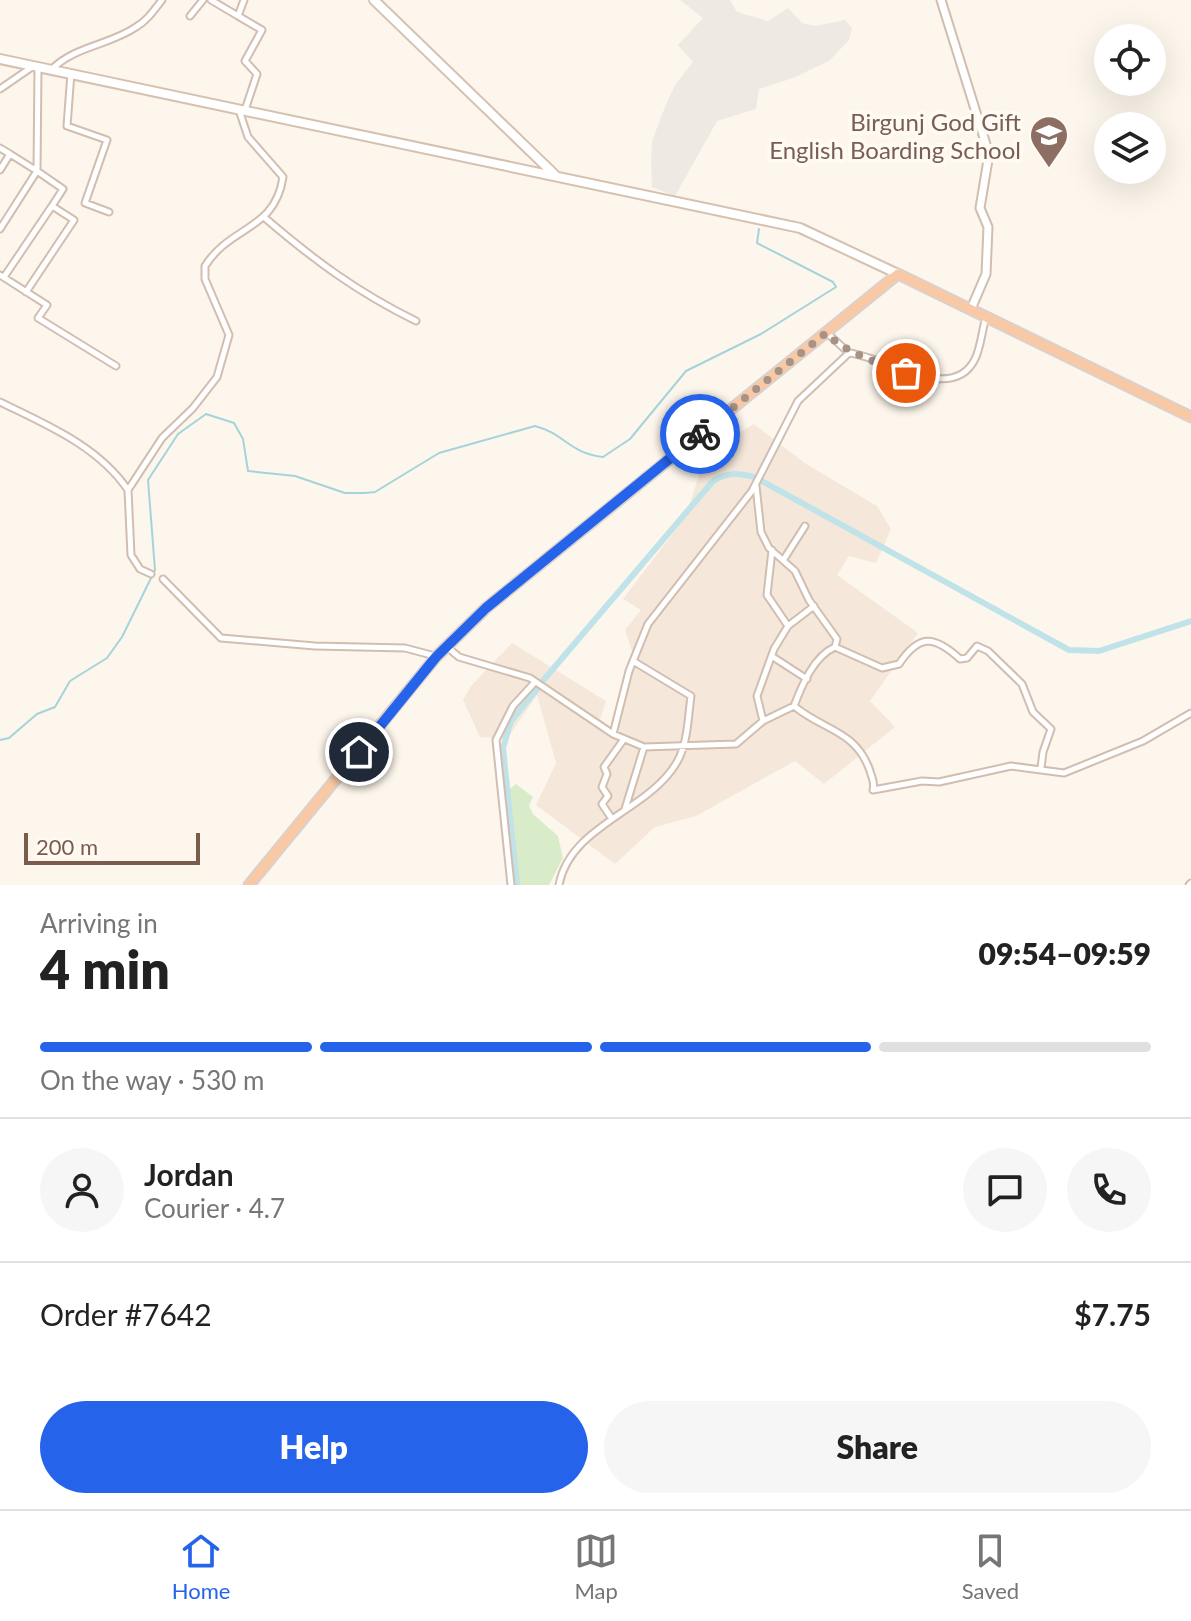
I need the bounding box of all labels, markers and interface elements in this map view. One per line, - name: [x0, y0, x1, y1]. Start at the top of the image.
- map controls: [1094, 24, 1166, 184]
- button: locate: [1094, 24, 1166, 96]
- place label: Birgunj God Gift English Boarding School: [769, 107, 1022, 164]
- button: layers: [1094, 112, 1166, 184]
- school or university icon: Birgunj God Gift English Boarding School: [1028, 114, 1070, 169]
- pin: [872, 339, 940, 407]
- icon: bag: [884, 351, 928, 395]
- courier: [660, 394, 740, 474]
- icon: bike: [678, 412, 722, 456]
- pin: [325, 718, 393, 786]
- icon: home: [337, 730, 381, 774]
- scale bar: [24, 829, 200, 865]
- text: 200 m: [36, 833, 98, 860]
- text: Arriving in: [40, 907, 158, 939]
- text: 09:54–09:59: [978, 935, 1151, 971]
- text: 4 min: [40, 938, 170, 1000]
- text: On the way · 530 m: [40, 1064, 264, 1096]
- button: person: [40, 1148, 124, 1232]
- button: chat: [963, 1148, 1047, 1232]
- button: phone: [1067, 1148, 1151, 1232]
- text: Jordan: [144, 1156, 234, 1192]
- text: Courier · 4.7: [144, 1192, 285, 1224]
- text: Order #7642: [40, 1296, 212, 1332]
- text: $7.75: [1074, 1296, 1151, 1332]
- button: Help: [40, 1401, 588, 1493]
- button: Share: [604, 1401, 1151, 1493]
- tab: Home: [172, 1529, 230, 1604]
- tab: Map: [574, 1529, 618, 1604]
- tab: Saved: [962, 1529, 1019, 1604]

